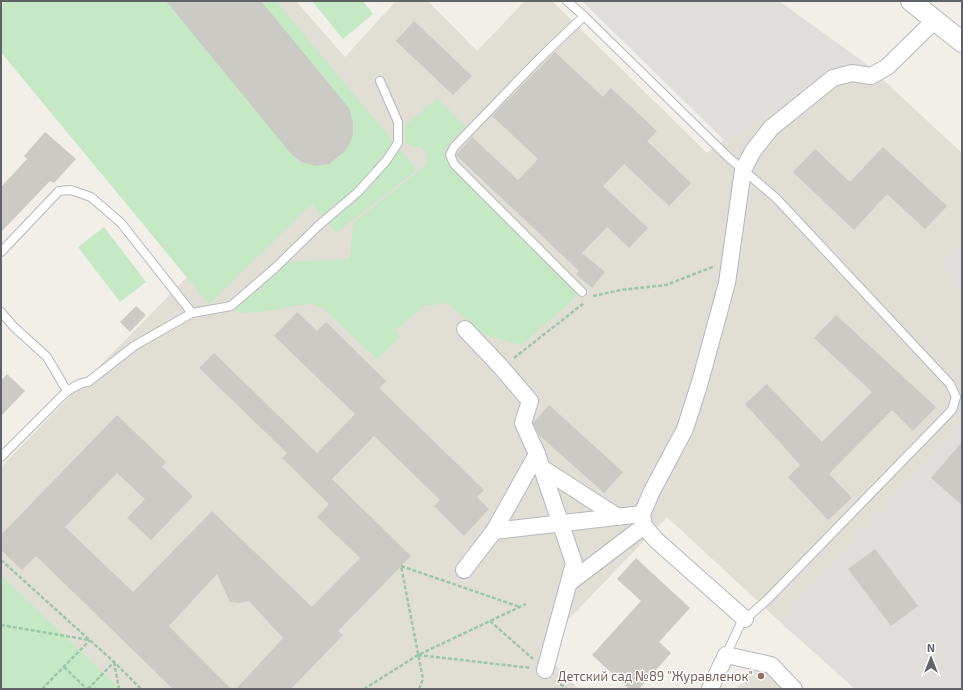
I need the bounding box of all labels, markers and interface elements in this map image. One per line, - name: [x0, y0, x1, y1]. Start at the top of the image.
- north arrow: [911, 638, 951, 678]
- text: N: [927, 641, 935, 654]
- place label: Детский сад №89 "Журавленок": [557, 668, 753, 684]
- marker: Детский сад №89 "Журавленок": [756, 671, 766, 681]

